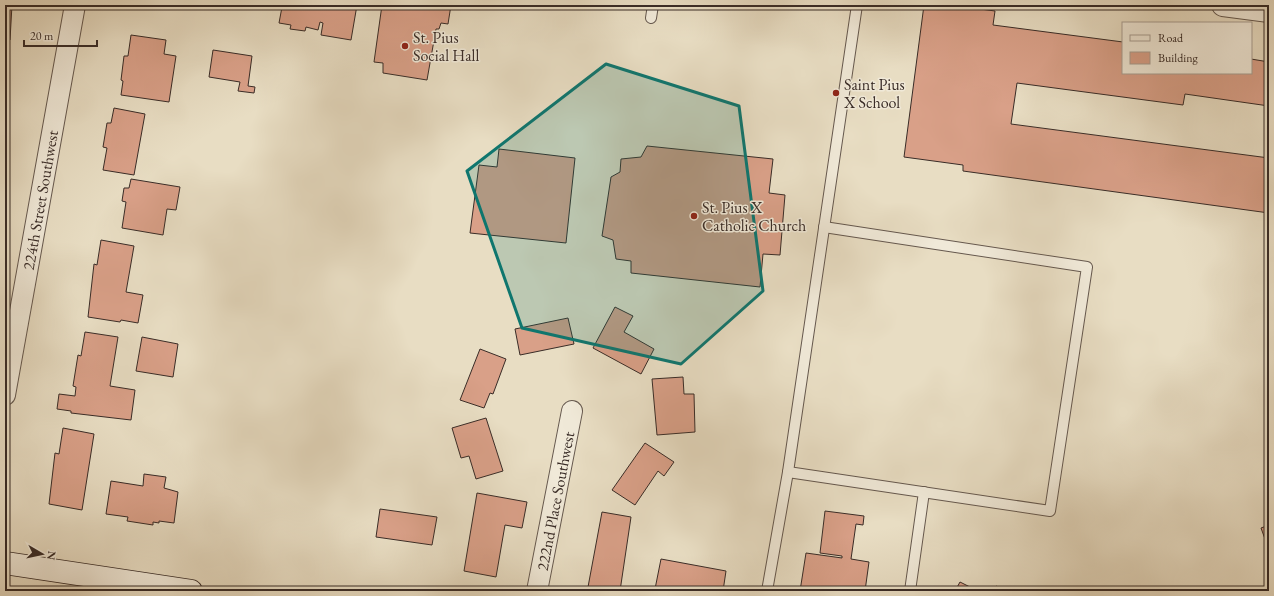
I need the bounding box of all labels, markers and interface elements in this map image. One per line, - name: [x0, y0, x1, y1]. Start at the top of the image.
- scale bar: [24, 22, 97, 48]
- legend: [1122, 22, 1252, 74]
- place label: St. Pius Social Hall: [413, 27, 479, 66]
- text: 20 m: [30, 28, 54, 44]
- text: Road: [1158, 30, 1184, 46]
- marker: St. Pius Social Hall: [400, 41, 410, 51]
- text: Building: [1158, 50, 1199, 66]
- place label: Saint Pius X School: [843, 74, 905, 113]
- marker: Saint Pius X School: [831, 88, 841, 98]
- street label: 224th Street Southwest: [18, 129, 63, 272]
- place label: St. Pius X Catholic Church: [702, 197, 806, 236]
- marker: St. Pius X Catholic Church: [689, 211, 699, 221]
- street label: 222nd Place Southwest: [532, 430, 579, 572]
- north arrow: [22, 534, 62, 574]
- text: N: [44, 550, 59, 561]

